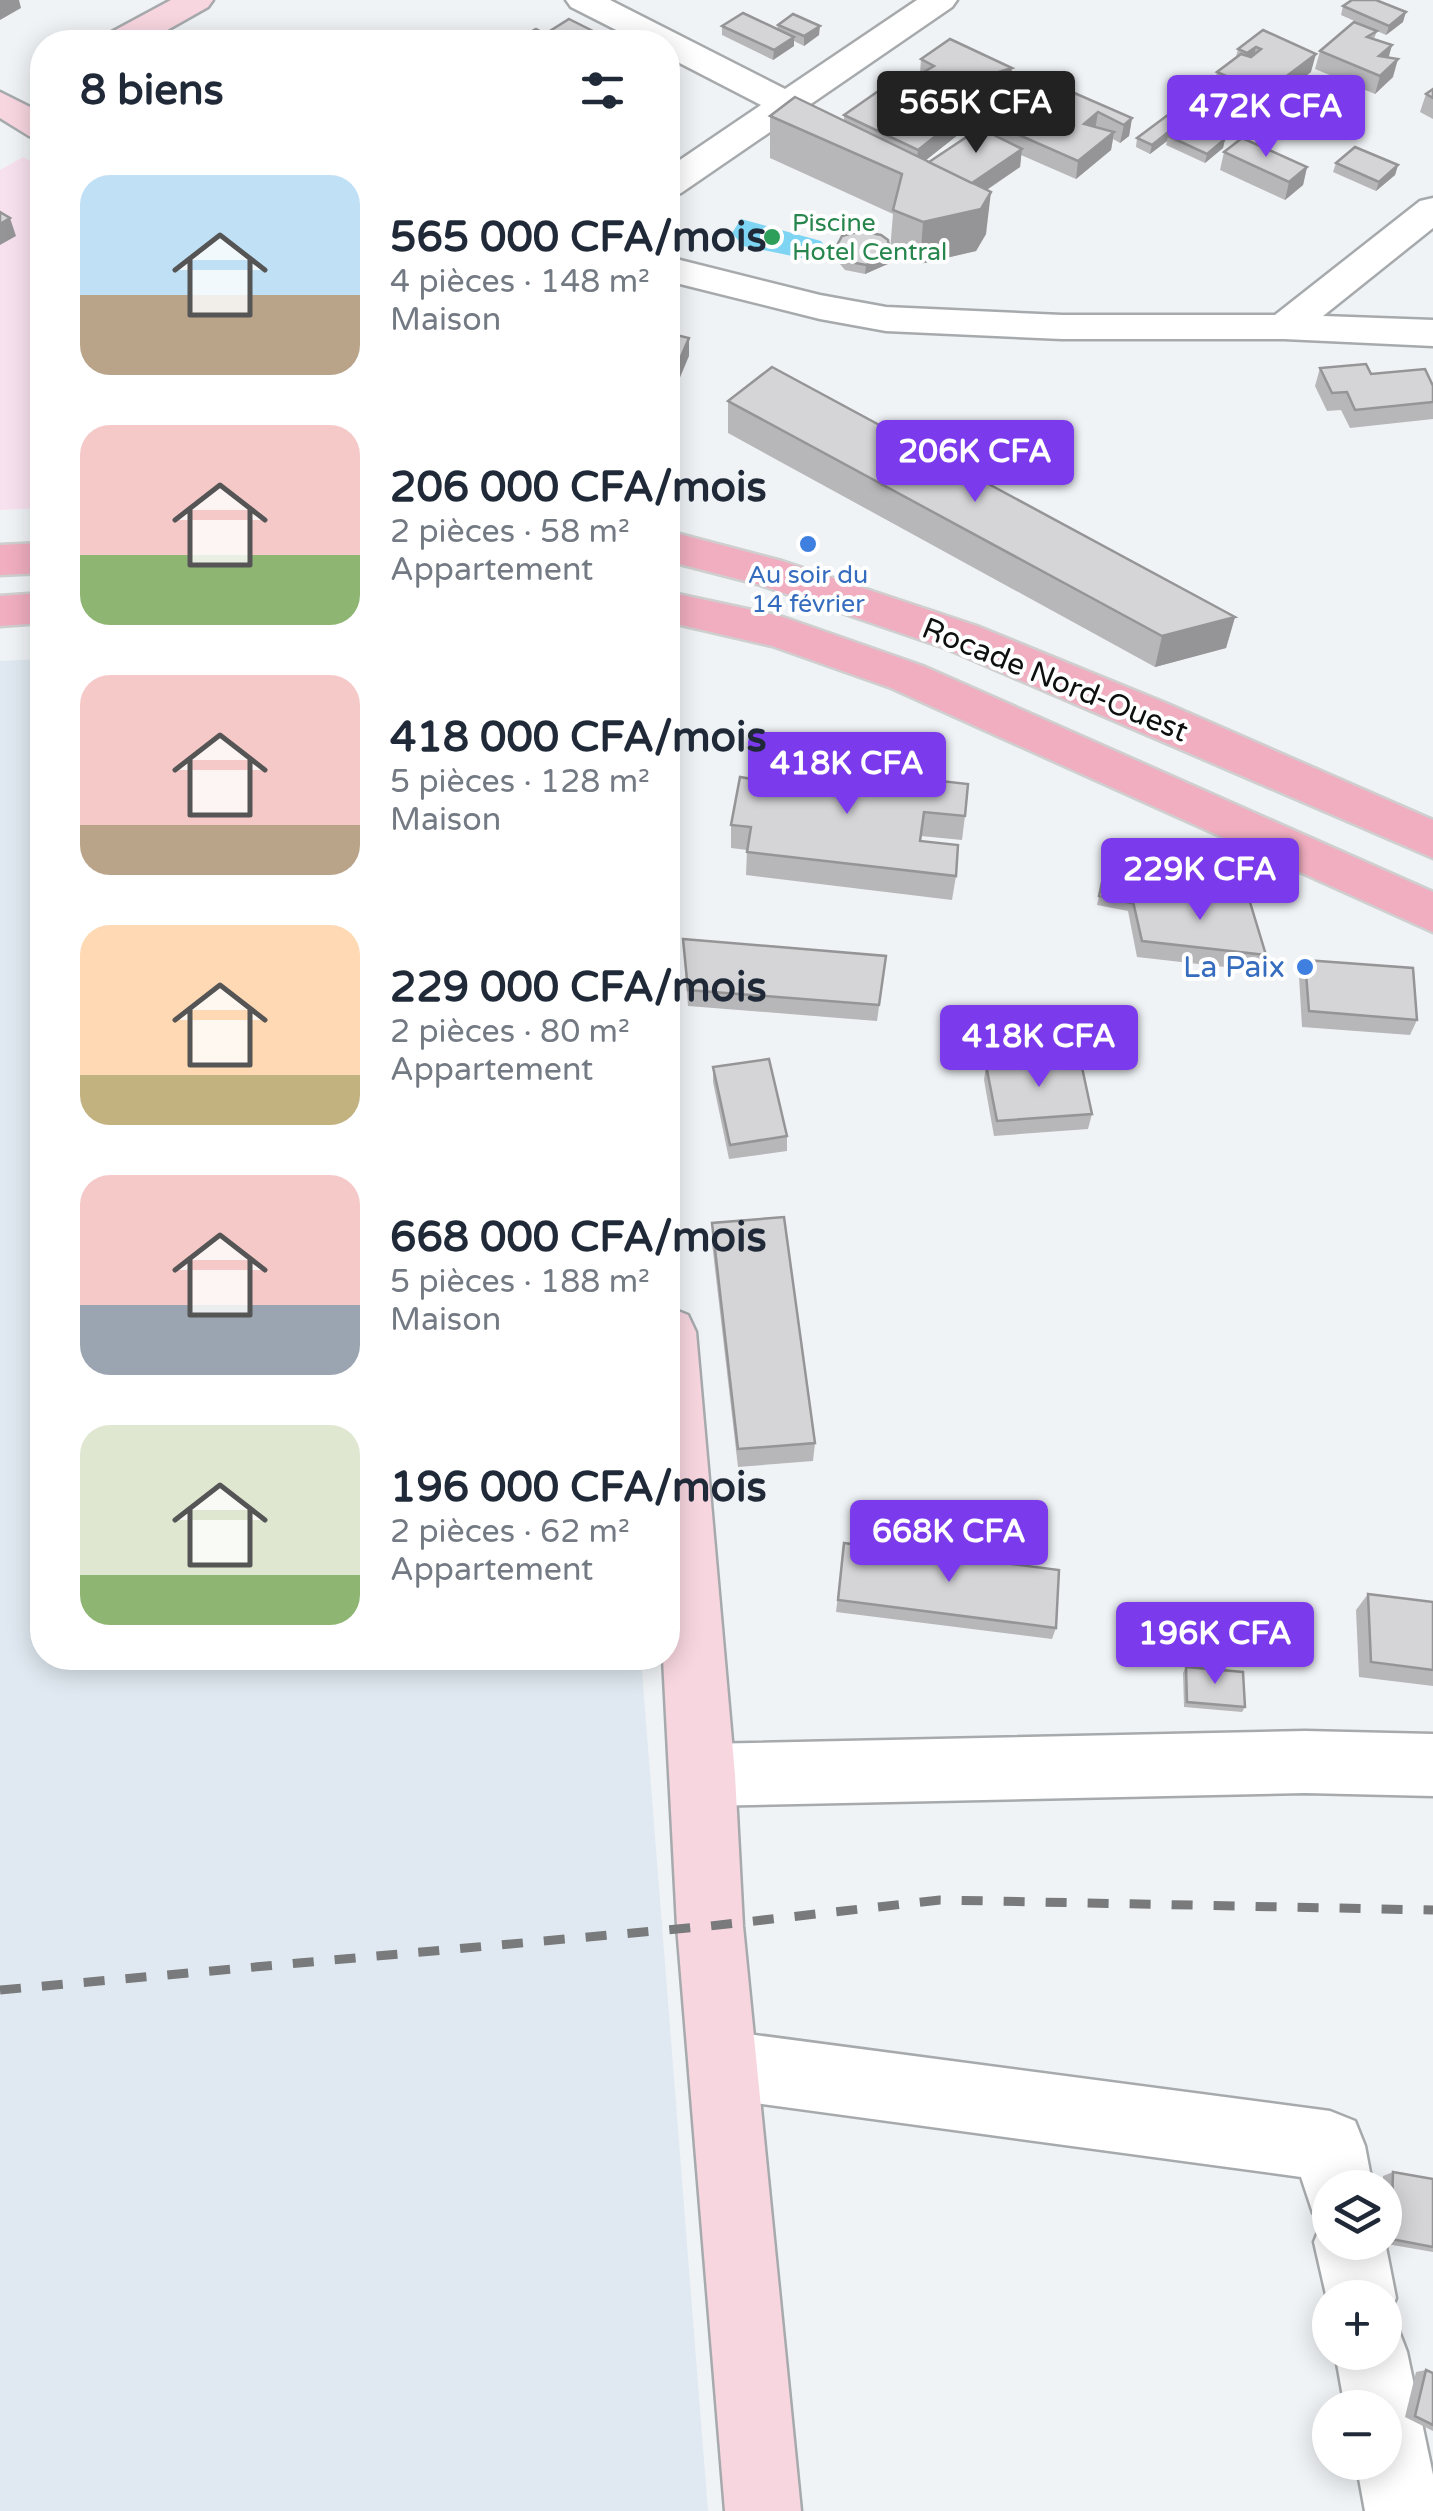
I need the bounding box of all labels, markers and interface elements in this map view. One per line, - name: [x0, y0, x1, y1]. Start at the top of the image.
- icon: filters: [575, 63, 630, 118]
- text: 8 biens: [80, 65, 224, 116]
- pin: 565K CFA: [873, 71, 1079, 156]
- pin: 472K CFA: [1163, 75, 1369, 160]
- text: 565K CFA: [899, 84, 1053, 122]
- text: 472K CFA: [1189, 88, 1343, 126]
- place label: Piscine Hotel Central: [792, 208, 947, 267]
- text: 565 000 CFA/mois: [390, 212, 767, 263]
- icon: home: [160, 215, 280, 335]
- marker: Piscine Hotel Central: [761, 226, 783, 248]
- text: 4 pièces · 148 m²: [390, 263, 650, 301]
- text: Maison: [390, 301, 501, 339]
- pin: 206K CFA: [872, 420, 1078, 505]
- text: 206K CFA: [898, 433, 1052, 471]
- text: 206 000 CFA/mois: [390, 462, 767, 513]
- icon: home: [160, 465, 280, 585]
- text: 2 pièces · 58 m²: [390, 513, 630, 551]
- marker: Au soir du 14 février: [797, 533, 819, 555]
- text: Appartement: [390, 551, 593, 589]
- place label: Au soir du 14 février: [748, 560, 868, 619]
- street label: Rocade Nord-Ouest: [917, 610, 1193, 750]
- text: 418 000 CFA/mois: [390, 712, 767, 763]
- icon: home: [160, 715, 280, 835]
- pin: 418K CFA: [744, 732, 950, 817]
- text: 418K CFA: [770, 745, 924, 783]
- text: 5 pièces · 128 m²: [390, 763, 650, 801]
- text: Maison: [390, 801, 501, 839]
- pin: 229K CFA: [1097, 838, 1303, 923]
- text: 229K CFA: [1123, 851, 1277, 889]
- place label: La Paix: [1183, 949, 1285, 986]
- marker: La Paix: [1294, 956, 1316, 978]
- text: 229 000 CFA/mois: [390, 962, 767, 1013]
- icon: home: [160, 965, 280, 1085]
- pin: 418K CFA: [936, 1005, 1142, 1090]
- text: 2 pièces · 80 m²: [390, 1013, 630, 1051]
- text: 418K CFA: [962, 1018, 1116, 1056]
- text: Appartement: [390, 1051, 593, 1089]
- text: 668 000 CFA/mois: [390, 1212, 767, 1263]
- icon: home: [160, 1215, 280, 1335]
- text: 5 pièces · 188 m²: [390, 1263, 650, 1301]
- text: Maison: [390, 1301, 501, 1339]
- text: 196 000 CFA/mois: [390, 1462, 767, 1513]
- icon: home: [160, 1465, 280, 1585]
- pin: 668K CFA: [846, 1500, 1052, 1585]
- text: 2 pièces · 62 m²: [390, 1513, 630, 1551]
- text: 668K CFA: [872, 1513, 1026, 1551]
- text: Appartement: [390, 1551, 593, 1589]
- pin: 196K CFA: [1112, 1602, 1318, 1687]
- text: 196K CFA: [1138, 1615, 1292, 1653]
- map controls: [1312, 2170, 1402, 2480]
- button: layers: [1312, 2170, 1402, 2260]
- button: +: [1312, 2280, 1402, 2370]
- button: −: [1312, 2390, 1402, 2480]

